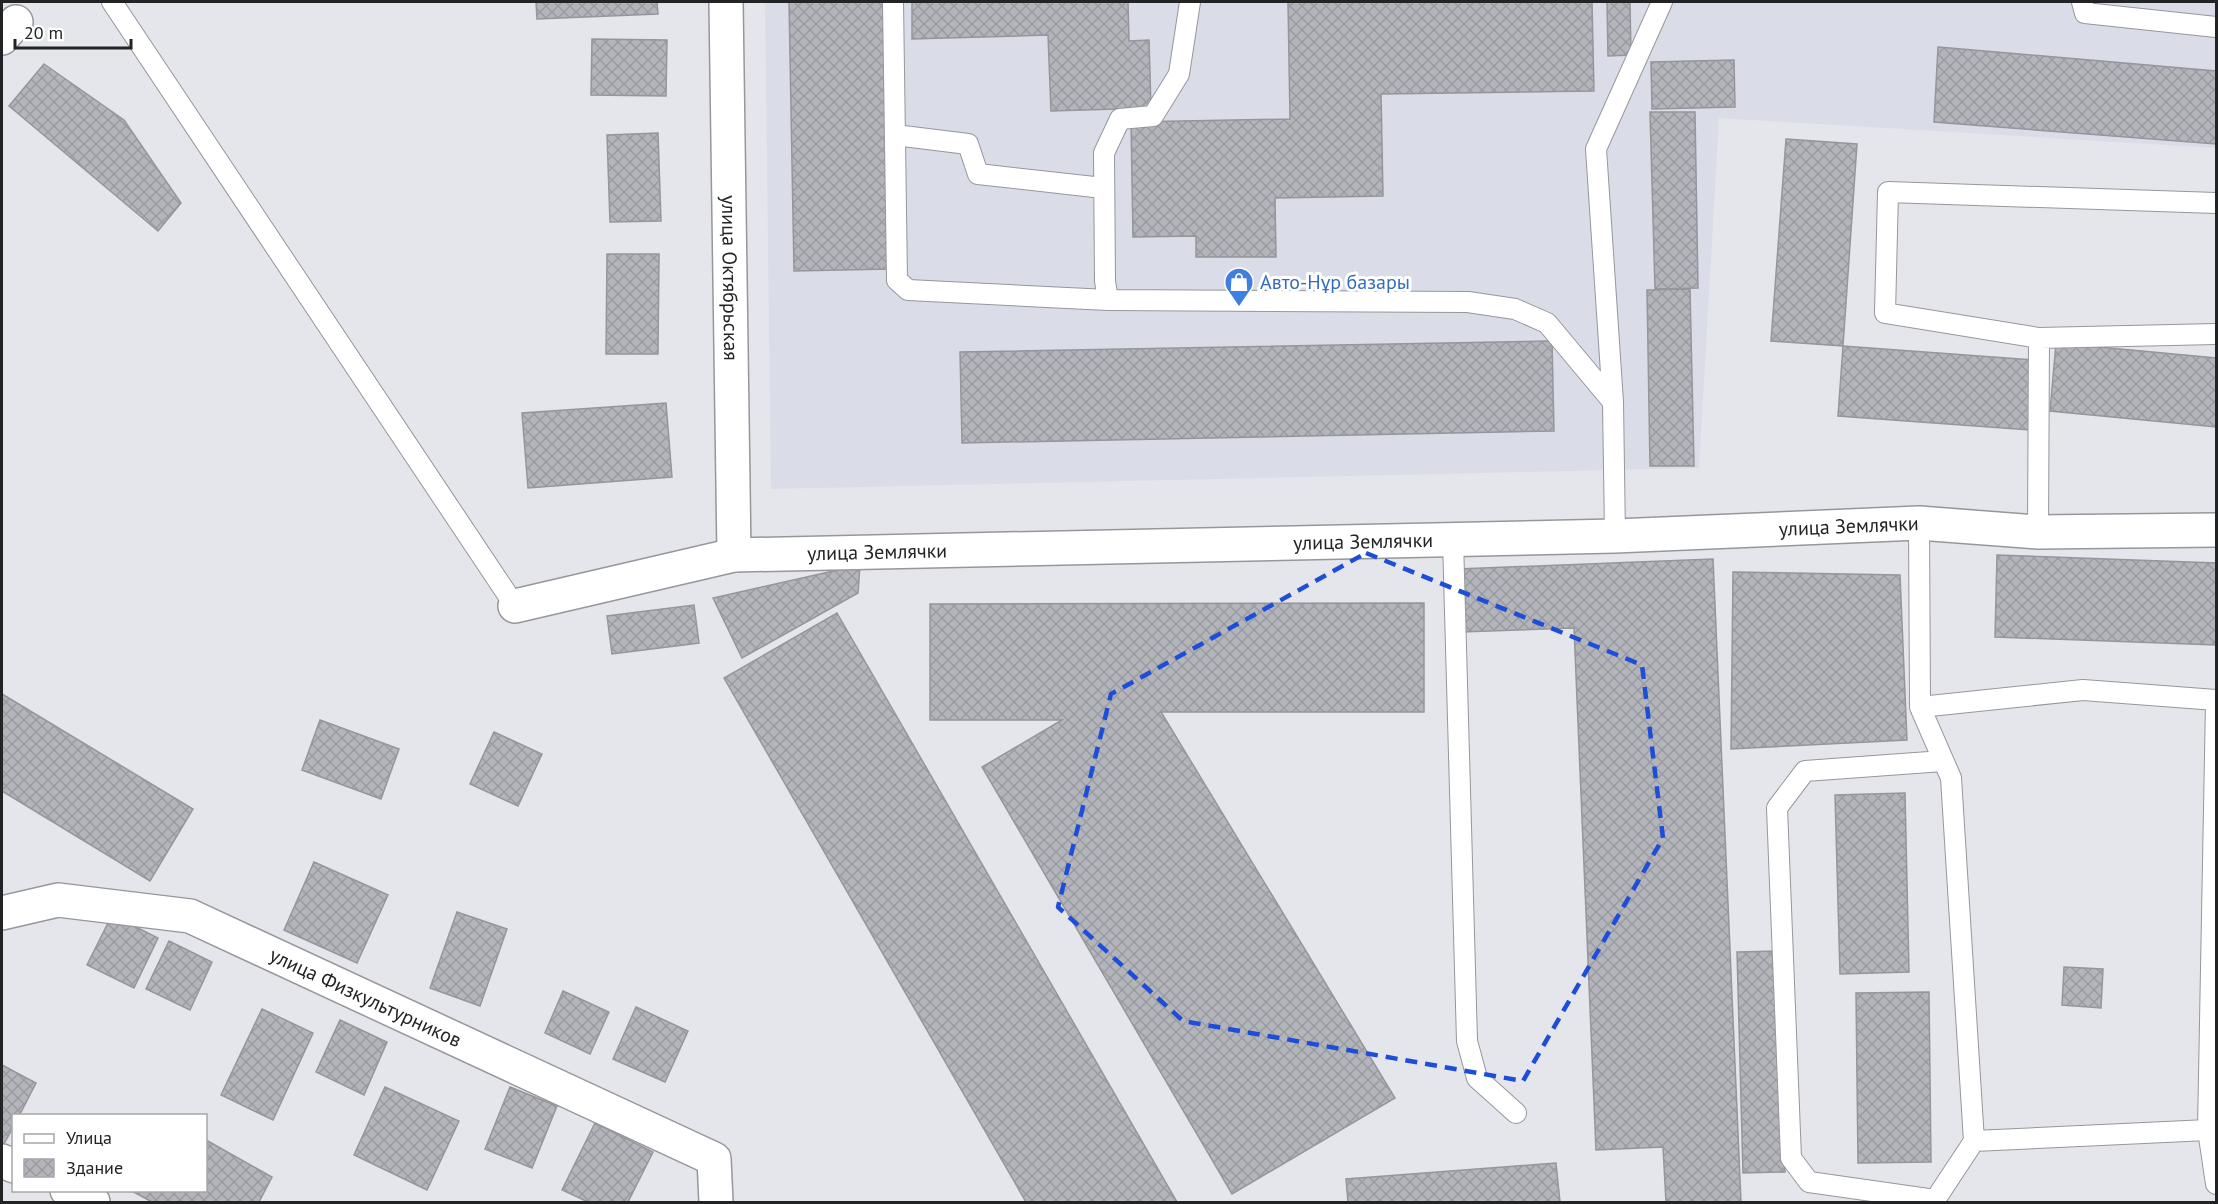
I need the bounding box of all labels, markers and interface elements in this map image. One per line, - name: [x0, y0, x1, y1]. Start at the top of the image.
- scale bar: [15, 12, 130, 50]
- text: 20 m: [24, 21, 63, 44]
- street label: улица Октябрьская: [716, 195, 744, 361]
- shop icon: Авто-Нұр базары: [1223, 266, 1255, 308]
- place label: Авто-Нұр базары: [1260, 269, 1410, 295]
- street label: улица Землячки: [1778, 510, 1919, 542]
- street label: улица Землячки: [1293, 527, 1433, 556]
- street label: улица Землячки: [807, 537, 947, 566]
- street label: улица Физкультурников: [265, 942, 466, 1053]
- legend: [12, 1114, 207, 1192]
- text: Улица: [66, 1126, 112, 1149]
- text: Здание: [66, 1156, 123, 1179]

